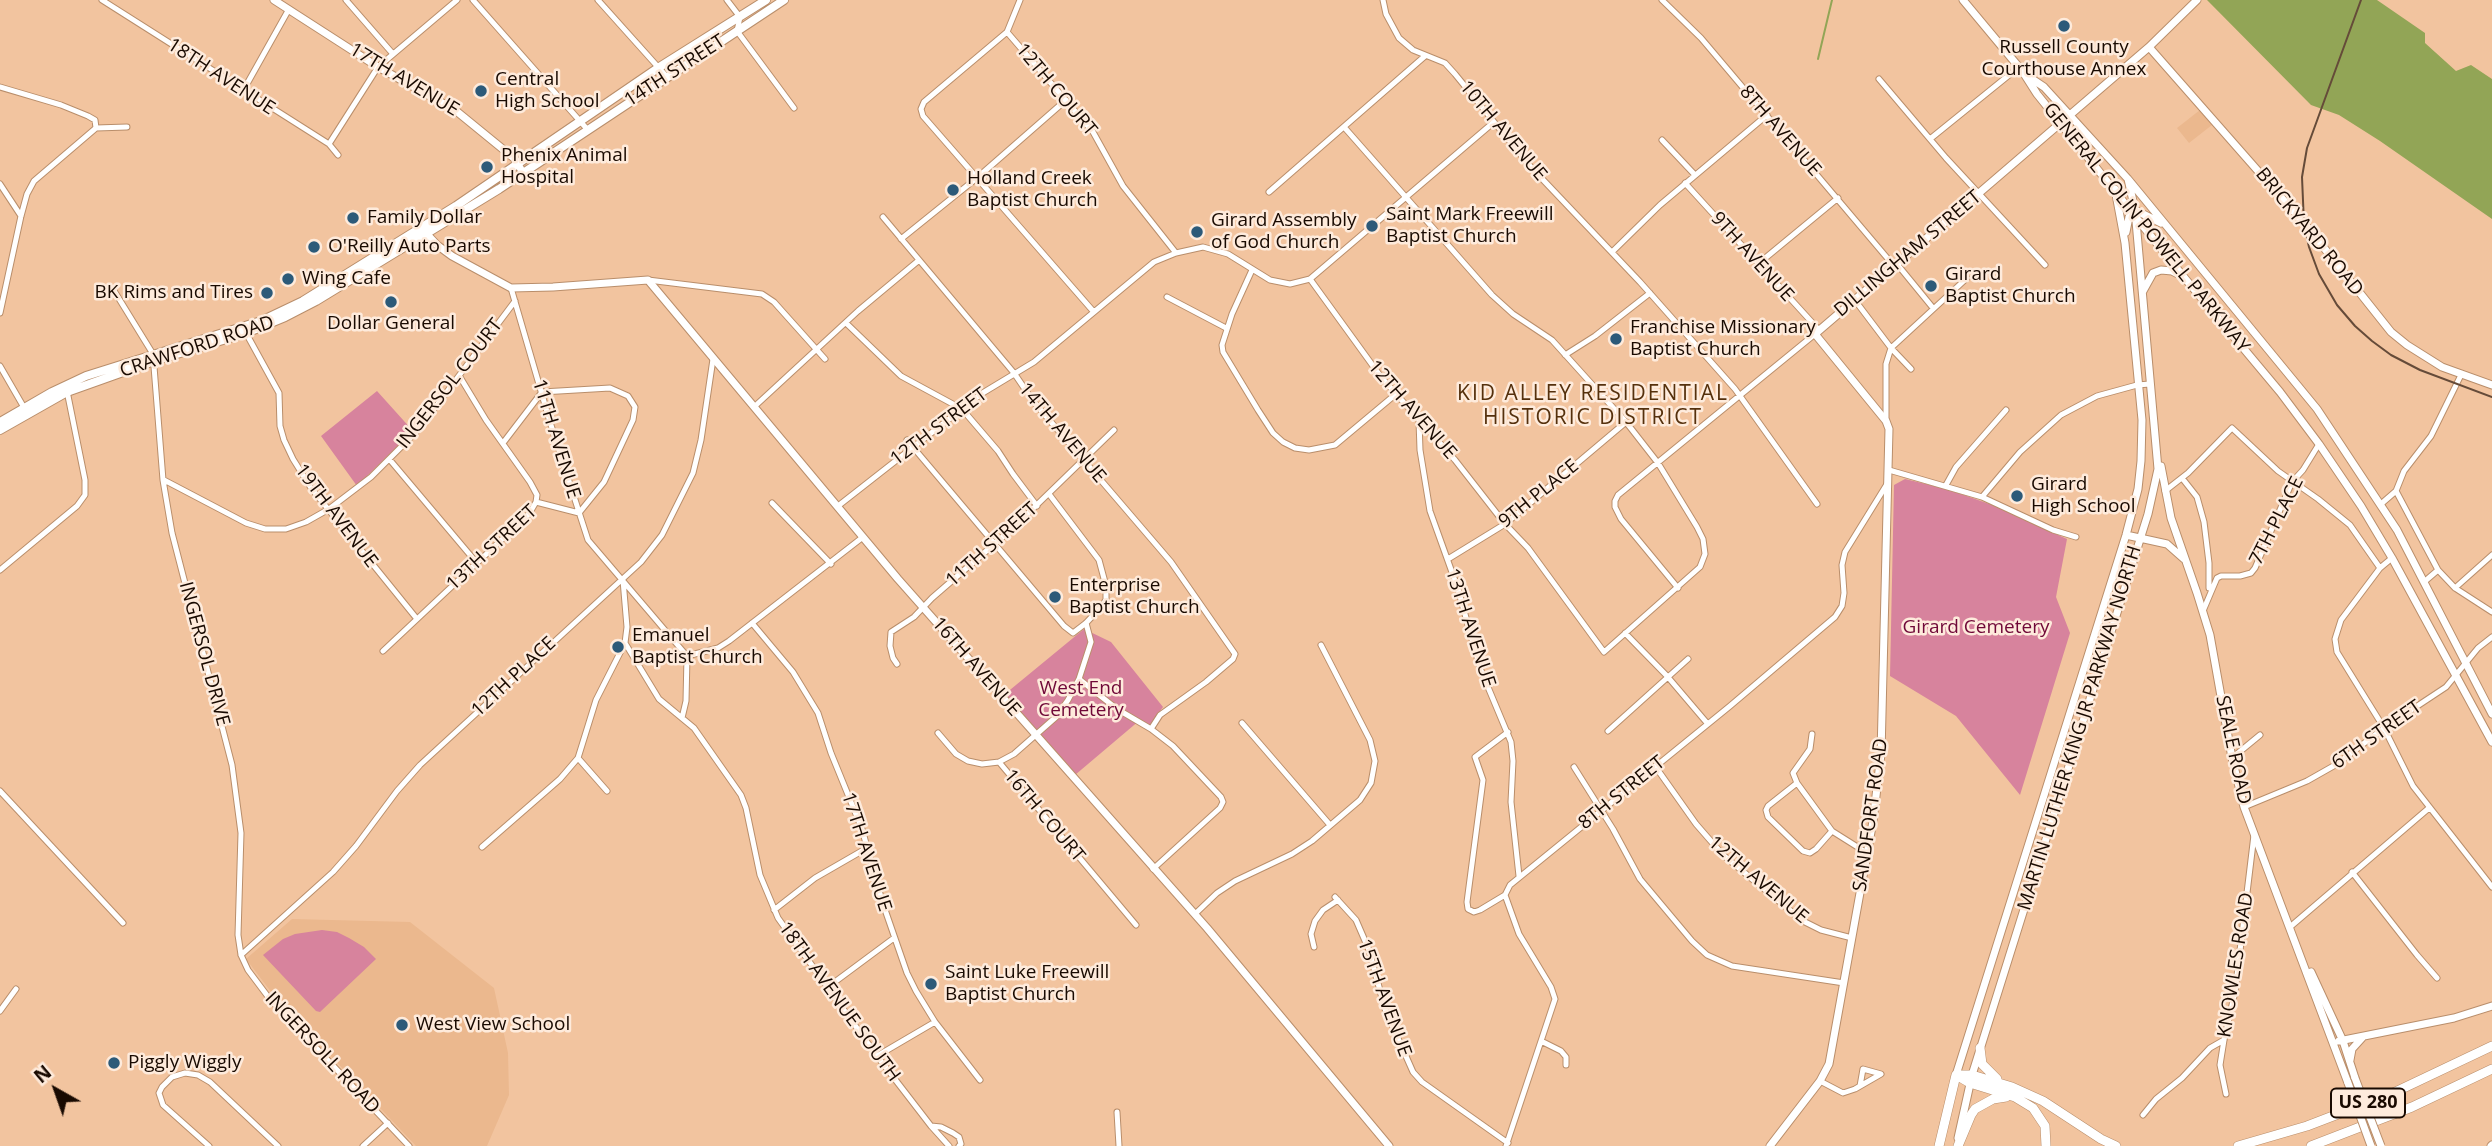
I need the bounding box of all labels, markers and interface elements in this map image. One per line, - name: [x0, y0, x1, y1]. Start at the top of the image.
- marker: Russell County Courthouse Annex: [2056, 18, 2072, 34]
- street label: 14TH STREET: [620, 30, 730, 112]
- street label: 18TH AVENUE: [163, 34, 279, 120]
- place label: Russell County Courthouse Annex: [1982, 37, 2146, 81]
- street label: 17TH AVENUE: [345, 38, 463, 122]
- street label: 12TH COURT: [1011, 39, 1101, 141]
- place label: Central High School: [495, 69, 600, 113]
- street label: 10TH AVENUE: [1454, 76, 1552, 186]
- street label: 8TH AVENUE: [1734, 81, 1826, 181]
- marker: Central High School: [473, 83, 489, 99]
- street label: GENERAL COLIN POWELL PARKWAY: [2038, 98, 2254, 358]
- place label: Phenix Animal Hospital: [501, 145, 627, 189]
- marker: Phenix Animal Hospital: [479, 159, 495, 175]
- street label: BRICKYARD ROAD: [2250, 163, 2368, 301]
- place label: Holland Creek Baptist Church: [967, 168, 1098, 212]
- marker: Holland Creek Baptist Church: [945, 182, 961, 198]
- street label: DILLINGHAM STREET: [1830, 186, 1986, 322]
- place label: Saint Mark Freewill Baptist Church: [1386, 204, 1553, 248]
- place label: Family Dollar: [367, 207, 482, 229]
- street label: 9TH AVENUE: [1706, 207, 1798, 307]
- marker: Family Dollar: [345, 210, 361, 226]
- place label: Girard Assembly of God Church: [1211, 210, 1357, 254]
- marker: Saint Mark Freewill Baptist Church: [1364, 218, 1380, 234]
- marker: Girard Assembly of God Church: [1189, 224, 1205, 240]
- place label: O'Reilly Auto Parts: [328, 236, 491, 258]
- marker: O'Reilly Auto Parts: [306, 239, 322, 255]
- place label: Girard Baptist Church: [1945, 264, 2076, 308]
- place label: Wing Cafe: [302, 268, 391, 290]
- marker: Wing Cafe: [280, 271, 296, 287]
- marker: Girard Baptist Church: [1923, 278, 1939, 294]
- place label: BK Rims and Tires: [95, 282, 253, 304]
- marker: BK Rims and Tires: [259, 285, 275, 301]
- marker: Dollar General: [383, 294, 399, 310]
- street label: CRAWFORD ROAD: [117, 311, 277, 383]
- place label: Dollar General: [327, 313, 455, 335]
- street label: INGERSOL COURT: [392, 315, 508, 453]
- place label: Franchise Missionary Baptist Church: [1630, 317, 1816, 361]
- marker: Franchise Missionary Baptist Church: [1608, 331, 1624, 347]
- street label: 12TH AVENUE: [1363, 356, 1461, 464]
- street label: 11TH AVENUE: [527, 376, 585, 502]
- street label: 14TH AVENUE: [1013, 378, 1111, 488]
- district label: KID ALLEY RESIDENTIAL HISTORIC DISTRICT: [1460, 381, 1726, 431]
- street label: 12TH STREET: [886, 383, 992, 471]
- street label: 9TH PLACE: [1494, 455, 1584, 533]
- street label: 19TH AVENUE: [290, 460, 382, 572]
- street label: 7TH PLACE: [2245, 473, 2309, 569]
- place label: Girard High School: [2031, 474, 2136, 518]
- marker: Girard High School: [2009, 488, 2025, 504]
- street label: 11TH STREET: [942, 498, 1042, 592]
- street label: 13TH STREET: [442, 500, 542, 596]
- street label: MARTIN LUTHER KING JR PARKWAY NORTH: [2014, 543, 2146, 913]
- street label: 13TH AVENUE: [1440, 566, 1500, 690]
- place label: Enterprise Baptist Church: [1069, 575, 1200, 619]
- street label: INGERSOL DRIVE: [174, 579, 234, 729]
- marker: Enterprise Baptist Church: [1047, 589, 1063, 605]
- street label: 16TH AVENUE: [927, 613, 1025, 721]
- park label: Girard Cemetery: [1903, 617, 2049, 639]
- place label: Emanuel Baptist Church: [632, 625, 763, 669]
- street label: 12TH PLACE: [467, 632, 561, 722]
- marker: Emanuel Baptist Church: [610, 639, 626, 655]
- park label: West End Cemetery: [1038, 678, 1124, 722]
- street label: SEALE ROAD: [2210, 693, 2256, 807]
- street label: 6TH STREET: [2328, 696, 2426, 774]
- street label: SANDFORT ROAD: [1849, 737, 1893, 893]
- street label: 8TH STREET: [1574, 751, 1670, 835]
- street label: 16TH COURT: [999, 765, 1089, 867]
- street label: 17TH AVENUE: [836, 790, 896, 914]
- street label: 12TH AVENUE: [1703, 831, 1813, 929]
- street label: KNOWLES ROAD: [2213, 891, 2259, 1039]
- street label: 18TH AVENUE SOUTH: [773, 918, 905, 1086]
- street label: 15TH AVENUE: [1352, 936, 1416, 1060]
- place label: Saint Luke Freewill Baptist Church: [945, 962, 1109, 1006]
- marker: Saint Luke Freewill Baptist Church: [923, 976, 939, 992]
- street label: INGERSOLL ROAD: [260, 987, 384, 1119]
- place label: West View School: [416, 1014, 570, 1036]
- marker: West View School: [394, 1017, 410, 1033]
- place label: Piggly Wiggly: [128, 1052, 241, 1074]
- north arrow: [21, 1055, 91, 1125]
- marker: Piggly Wiggly: [106, 1055, 122, 1071]
- text: N: [28, 1059, 57, 1089]
- road number: US 280: [2331, 1088, 2405, 1118]

